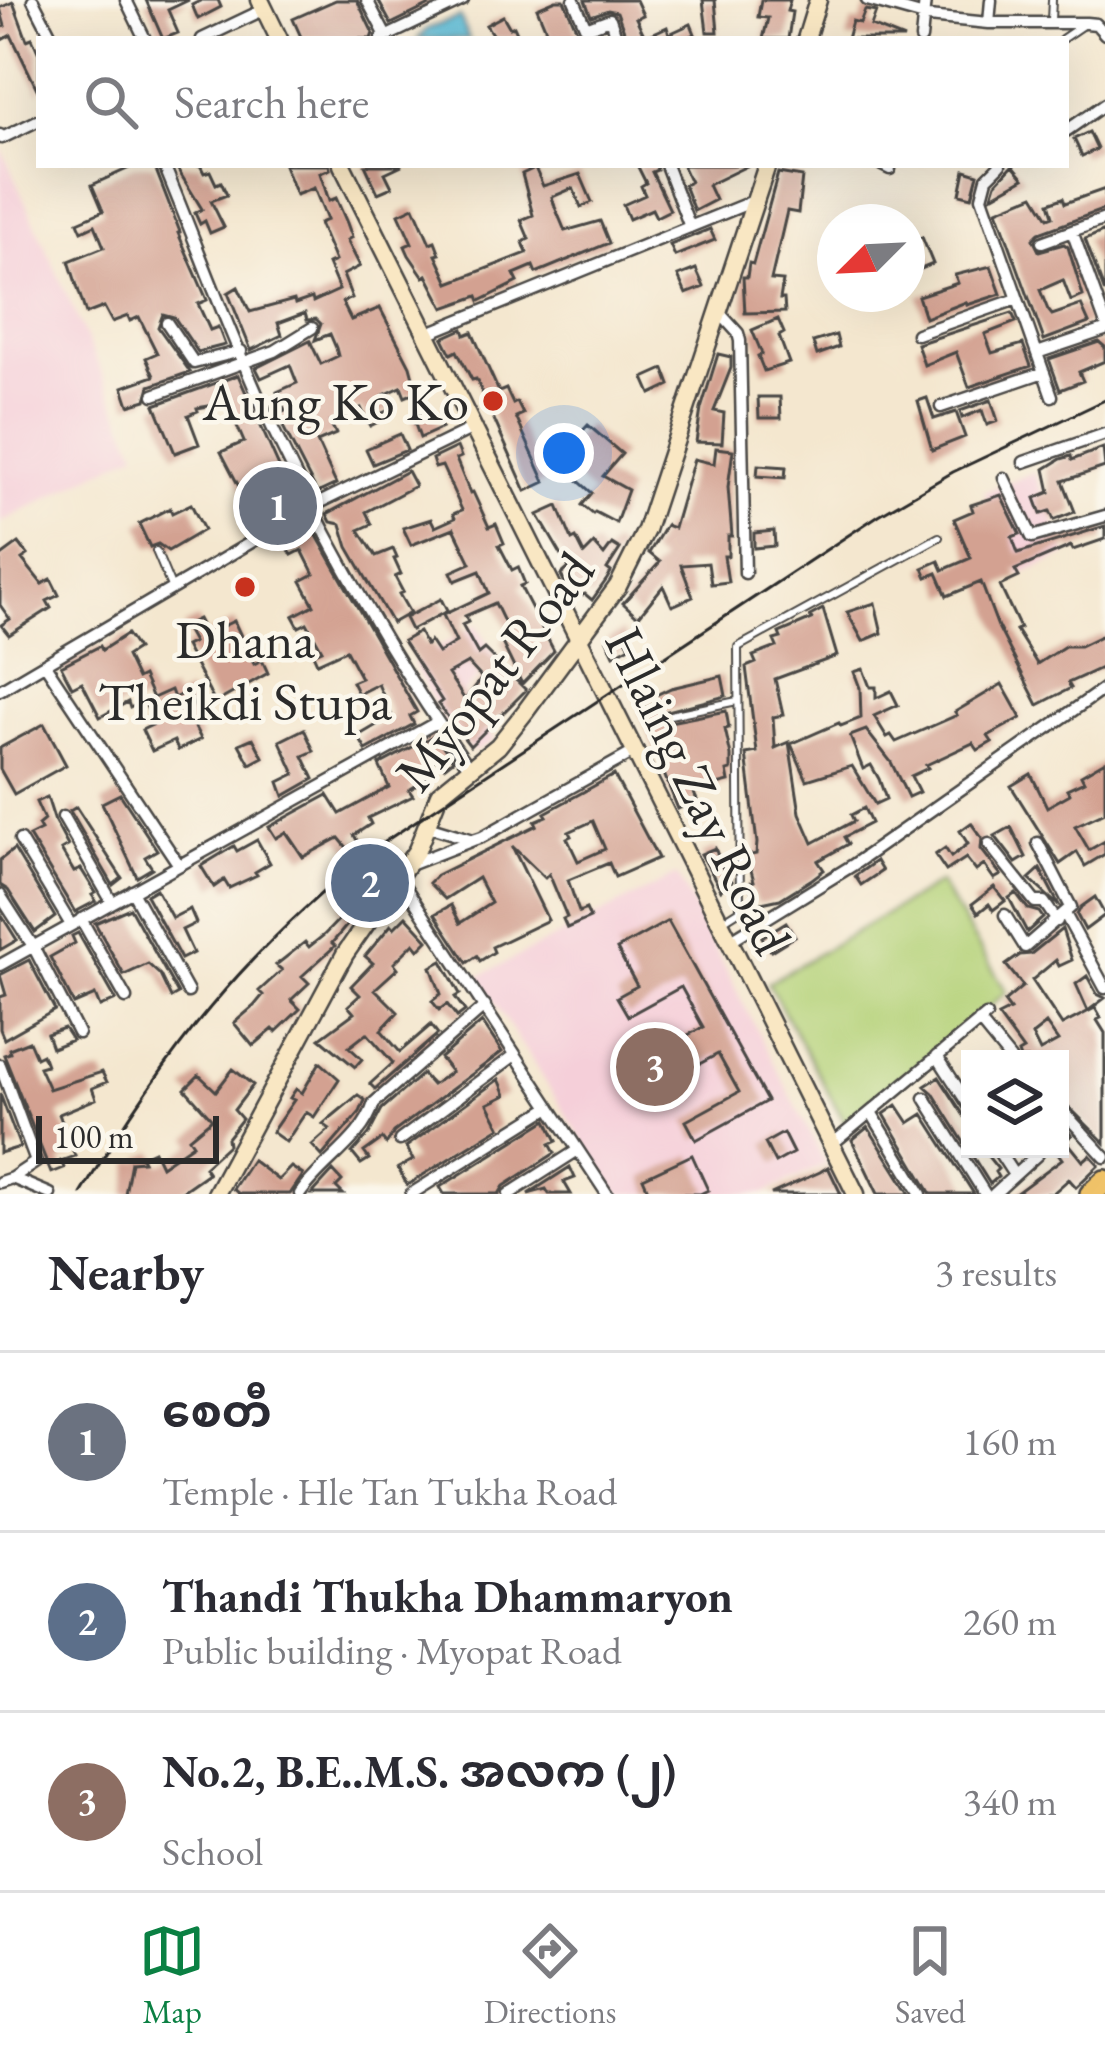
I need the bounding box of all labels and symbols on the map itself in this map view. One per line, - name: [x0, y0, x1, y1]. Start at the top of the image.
- north arrow: [817, 204, 925, 312]
- place label: Aung Ko Ko: [202, 366, 469, 436]
- marker: Aung Ko Ko: [480, 388, 506, 414]
- your location: [534, 423, 594, 483]
- pin: 1: [239, 461, 317, 551]
- street label: Myopat Road: [379, 537, 610, 805]
- marker: Dhana Theikdi Stupa: [232, 574, 258, 600]
- place label: Dhana Theikdi Stupa: [98, 604, 392, 736]
- street label: Hlaing Zay Road: [590, 615, 809, 966]
- pin: 2: [331, 838, 409, 928]
- pin: 3: [616, 1022, 694, 1112]
- scale bar: [36, 1110, 219, 1163]

